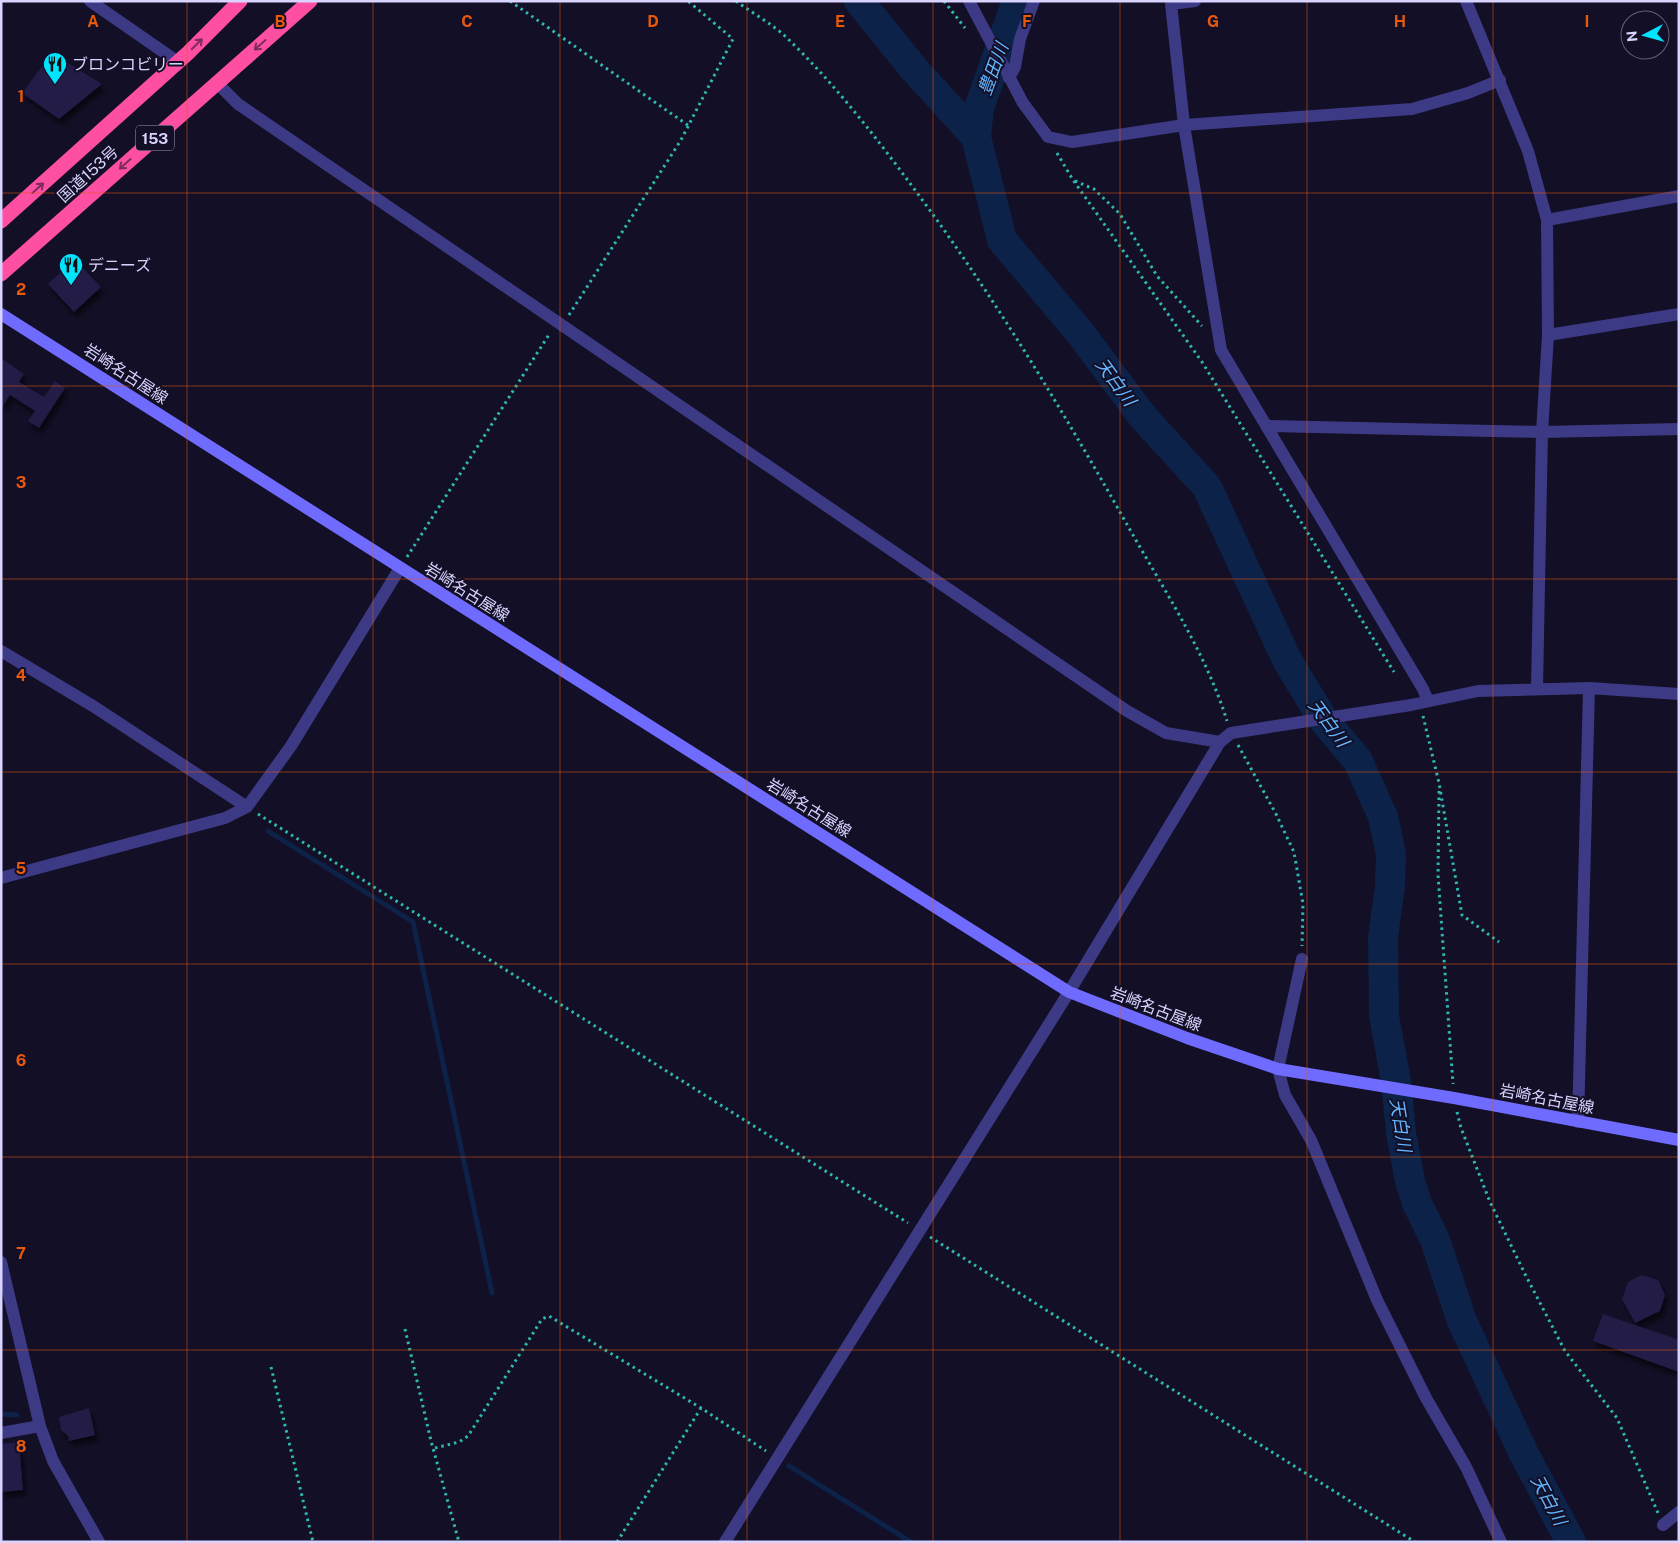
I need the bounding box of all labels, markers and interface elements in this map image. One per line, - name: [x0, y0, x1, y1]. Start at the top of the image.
- north arrow: [1620, 10, 1670, 60]
- text: A: [87, 12, 99, 31]
- text: B: [275, 12, 286, 31]
- text: C: [461, 12, 473, 31]
- text: D: [647, 12, 659, 31]
- text: E: [835, 12, 845, 31]
- text: F: [1022, 12, 1032, 31]
- text: G: [1207, 12, 1219, 31]
- text: H: [1394, 12, 1406, 31]
- text: I: [1585, 12, 1589, 31]
- text: N: [1624, 30, 1641, 43]
- one-way arrow: [191, 38, 203, 50]
- water label: 豊田川: [974, 38, 1013, 98]
- one-way arrow: [254, 39, 267, 50]
- restaurant icon: ブロンコビリー: [42, 51, 68, 85]
- place label: ブロンコビリー: [72, 55, 184, 74]
- text: 1: [18, 87, 24, 106]
- road number: 153: [136, 126, 174, 150]
- street label: 国道153号: [54, 142, 122, 206]
- one-way arrow: [119, 159, 132, 170]
- one-way arrow: [31, 182, 44, 194]
- restaurant icon: デニーズ: [58, 252, 84, 286]
- place label: デニーズ: [88, 256, 151, 275]
- text: 2: [16, 280, 26, 299]
- street label: 岩崎名古屋線: [81, 340, 171, 408]
- water label: 天白川: [1092, 354, 1142, 412]
- text: 3: [16, 473, 26, 492]
- street label: 岩崎名古屋線: [421, 559, 513, 625]
- text: 4: [16, 666, 27, 685]
- water label: 天白川: [1305, 695, 1355, 753]
- street label: 岩崎名古屋線: [763, 775, 855, 841]
- text: 5: [16, 859, 27, 878]
- street label: 岩崎名古屋線: [1108, 983, 1204, 1035]
- text: 6: [16, 1051, 26, 1070]
- street label: 岩崎名古屋線: [1498, 1081, 1596, 1117]
- water label: 天白川: [1386, 1097, 1416, 1155]
- text: 7: [16, 1244, 26, 1263]
- text: 8: [16, 1437, 27, 1456]
- water label: 天白川: [1527, 1471, 1572, 1531]

